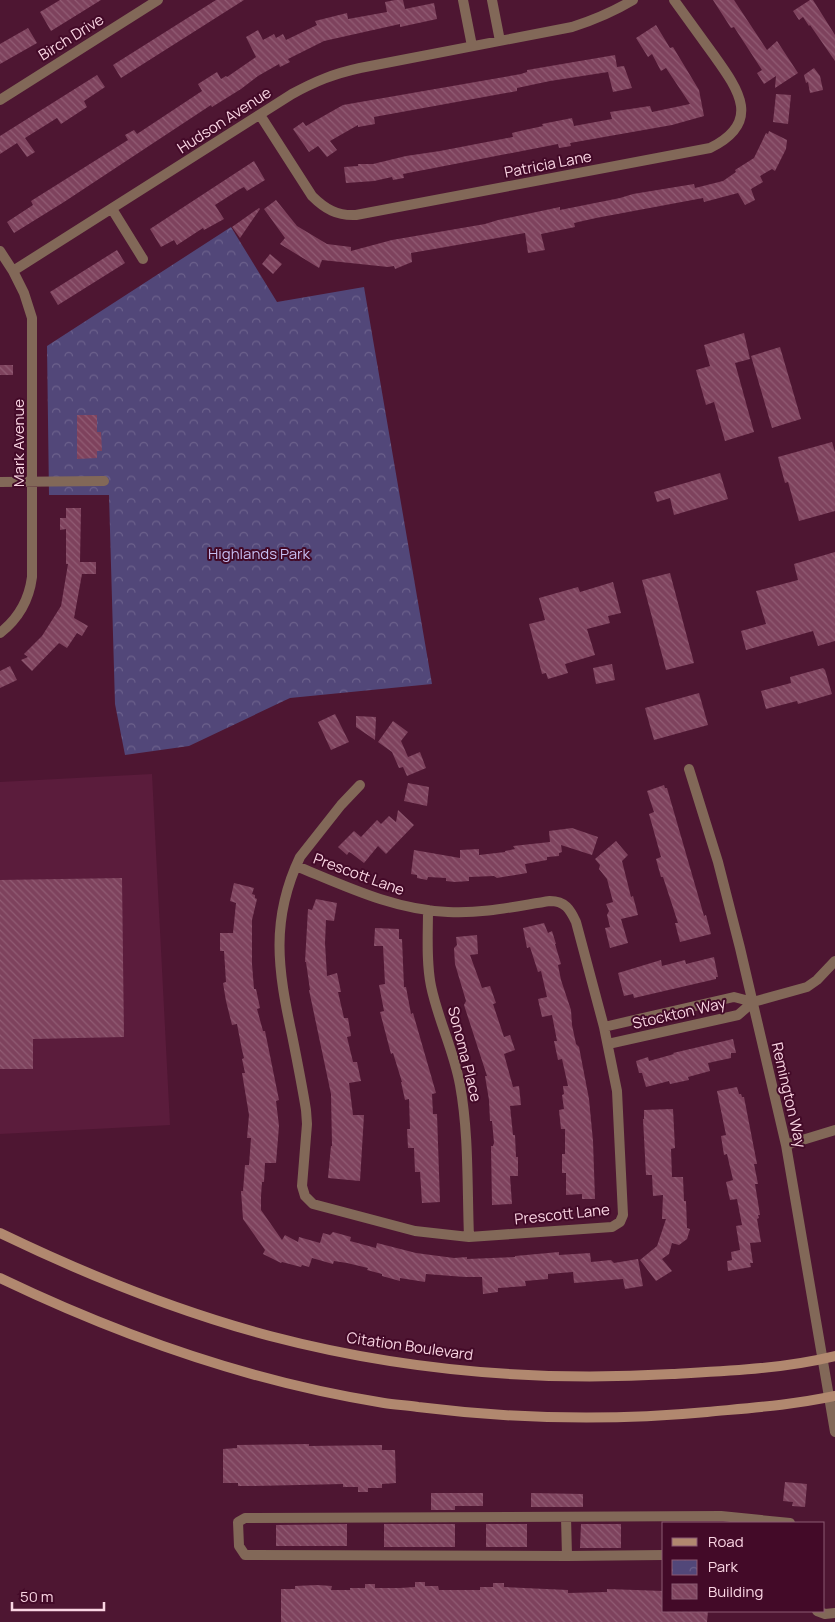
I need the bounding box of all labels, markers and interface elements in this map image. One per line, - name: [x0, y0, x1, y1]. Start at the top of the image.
- street label: Birch Drive: [34, 9, 108, 65]
- street label: Hudson Avenue: [173, 82, 275, 158]
- street label: Patricia Lane: [503, 145, 594, 183]
- street label: Mark Avenue: [8, 399, 29, 487]
- park label: Highlands Park: [208, 543, 311, 564]
- street label: Prescott Lane: [310, 848, 408, 900]
- street label: Stockton Way: [630, 992, 728, 1034]
- street label: Sonoma Place: [443, 1004, 487, 1104]
- street label: Remington Way: [767, 1040, 811, 1150]
- street label: Prescott Lane: [513, 1199, 611, 1229]
- street label: Citation Boulevard: [345, 1327, 475, 1365]
- legend: [662, 1522, 825, 1612]
- text: Road: [708, 1531, 744, 1552]
- text: Park: [708, 1556, 738, 1577]
- scale bar: [12, 1580, 105, 1612]
- text: Building: [708, 1581, 763, 1602]
- text: 50 m: [20, 1586, 54, 1607]

